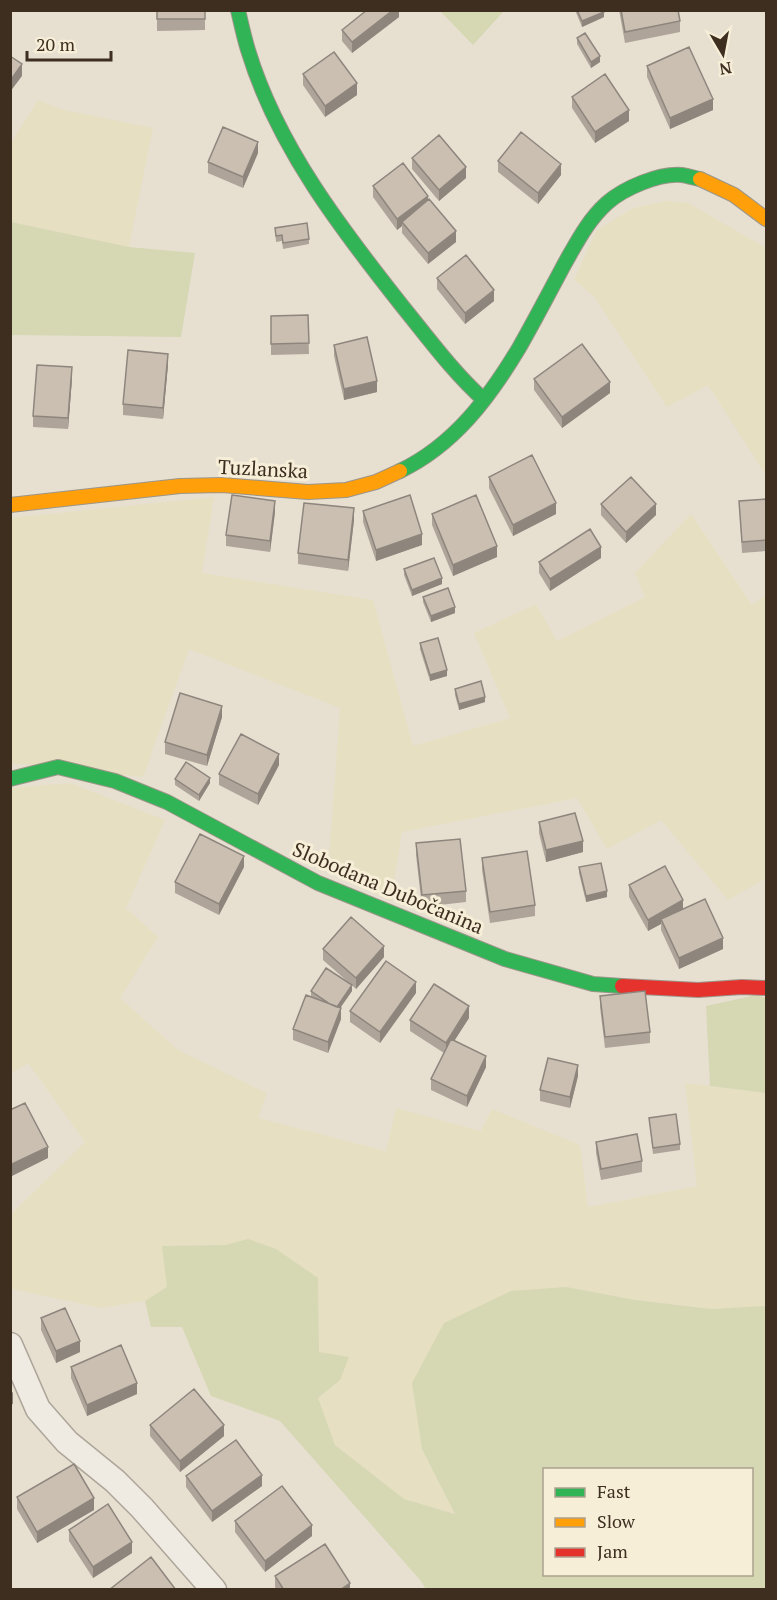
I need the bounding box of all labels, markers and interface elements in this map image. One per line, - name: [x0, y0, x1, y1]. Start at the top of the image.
- scale bar: [27, 24, 111, 62]
- north arrow: [693, 24, 753, 84]
- text: 20 m: [36, 32, 76, 56]
- text: N: [718, 57, 733, 81]
- street label: Tuzlanska: [217, 453, 309, 484]
- street label: Slobodana Dubočanina: [289, 835, 488, 940]
- legend: [543, 1468, 753, 1576]
- text: Fast: [597, 1479, 631, 1503]
- text: Slow: [597, 1509, 636, 1533]
- text: Jam: [597, 1539, 628, 1563]

